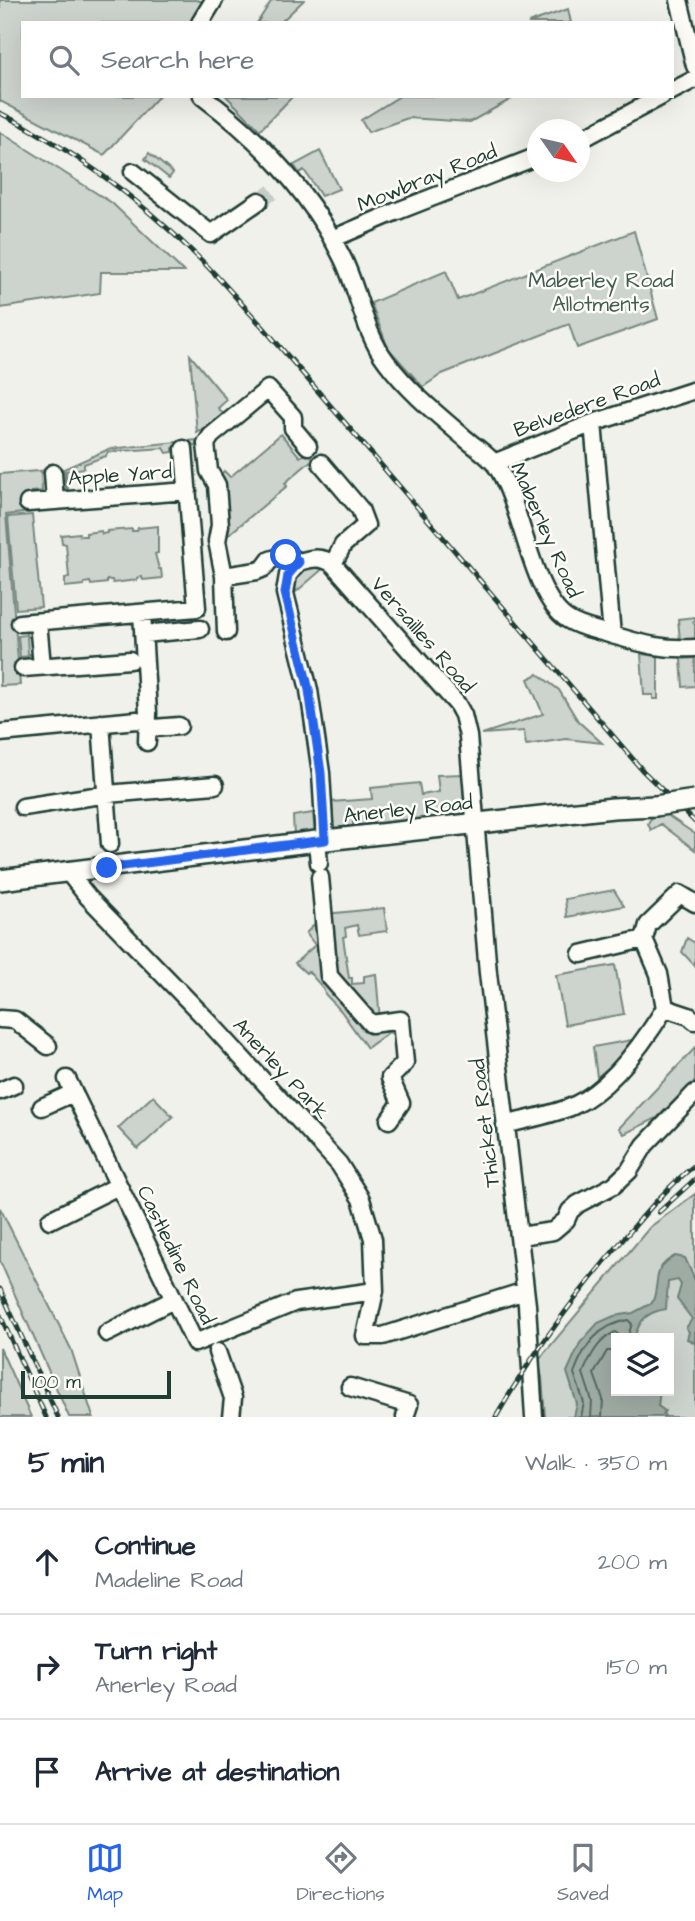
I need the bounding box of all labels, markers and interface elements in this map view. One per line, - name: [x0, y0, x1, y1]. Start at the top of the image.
- search box: [21, 21, 674, 98]
- icon: search: [45, 41, 83, 79]
- text: Search here: [101, 42, 254, 78]
- north arrow: [527, 119, 590, 182]
- street label: Mowbray Road: [353, 137, 502, 221]
- park label: Maberley Road Allotments: [528, 266, 674, 319]
- street label: Belvedere Road: [510, 365, 664, 445]
- street label: Apple Yard: [67, 457, 173, 494]
- street label: Maberley Road: [501, 458, 589, 603]
- route start: [270, 539, 301, 570]
- street label: Versailles Road: [364, 571, 482, 700]
- street label: Anerley Road: [342, 788, 474, 832]
- route end: [91, 852, 122, 883]
- street label: Anerley Park: [225, 1012, 336, 1128]
- street label: Thicket Road: [463, 1057, 507, 1189]
- street label: Castledine Road: [130, 1180, 222, 1330]
- map controls: [611, 1333, 674, 1396]
- button: layers: [611, 1333, 674, 1396]
- scale bar: [21, 1368, 172, 1400]
- text: 100 m: [32, 1369, 81, 1396]
- text: 5 min: [28, 1442, 104, 1484]
- text: Walk · 350 m: [525, 1447, 667, 1479]
- text: Continue: [95, 1528, 196, 1564]
- icon: ahead: [28, 1543, 66, 1581]
- text: 200 m: [598, 1546, 667, 1578]
- text: Madeline Road: [95, 1564, 243, 1596]
- text: Turn right: [95, 1633, 217, 1669]
- icon: right: [28, 1648, 66, 1686]
- text: 150 m: [606, 1651, 667, 1683]
- text: Anerley Road: [95, 1669, 237, 1701]
- icon: arrive: [28, 1753, 66, 1791]
- text: Arrive at destination: [95, 1754, 340, 1790]
- tab: Map: [86, 1839, 124, 1908]
- tab: Directions: [296, 1839, 385, 1908]
- tab: Saved: [557, 1839, 609, 1908]

